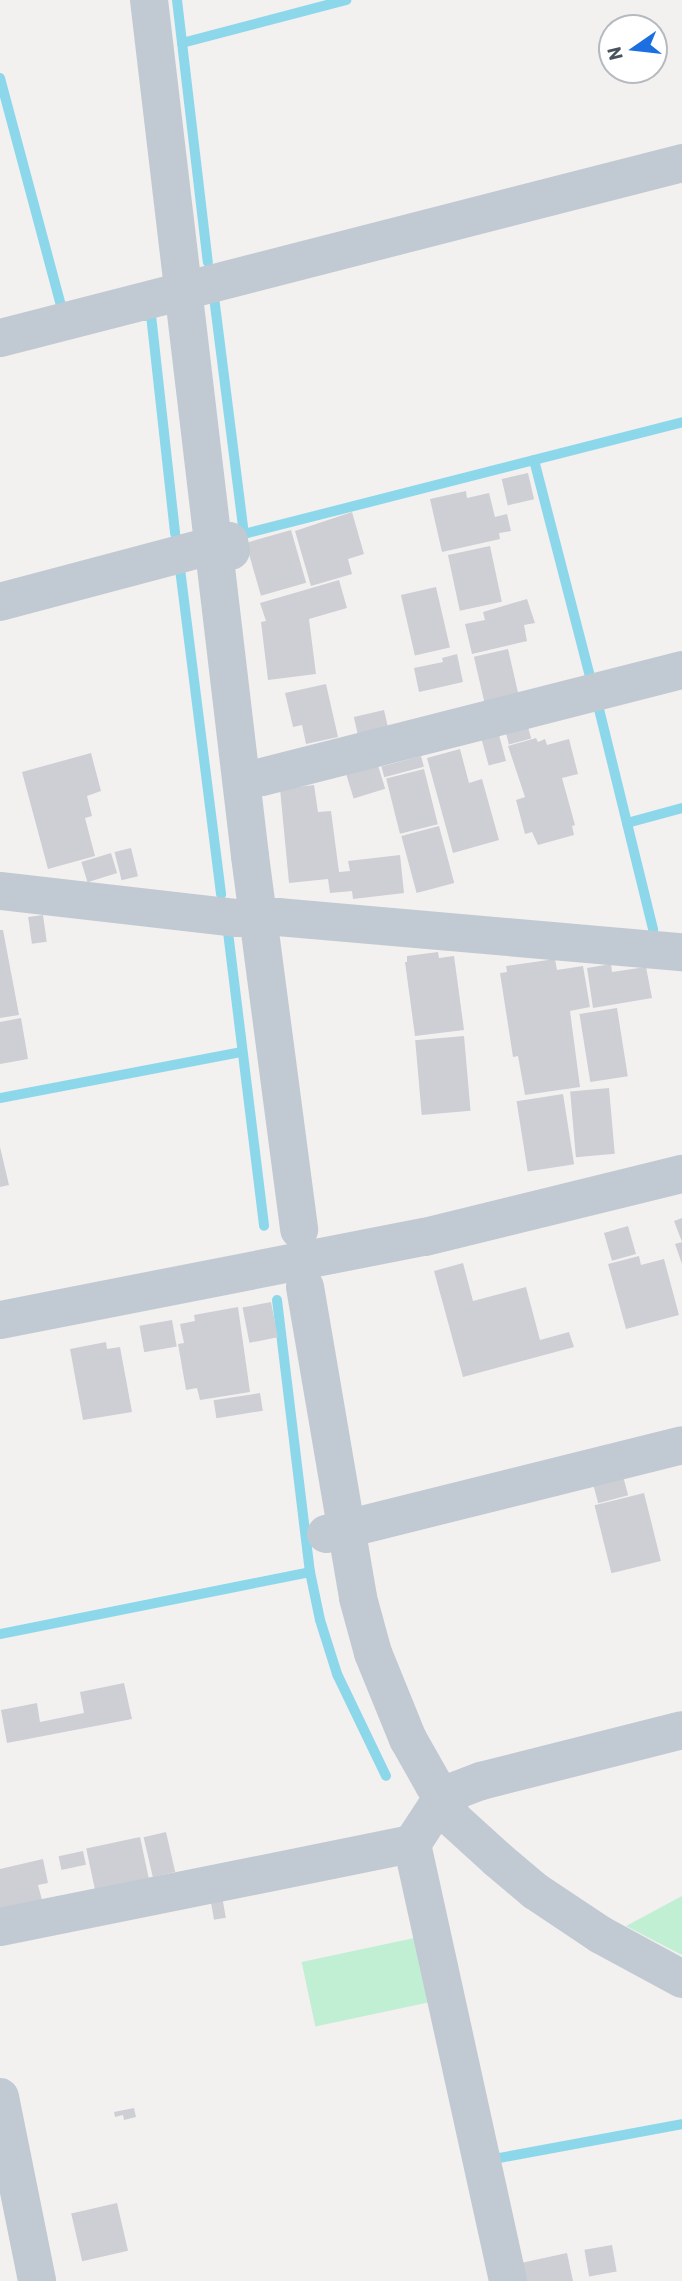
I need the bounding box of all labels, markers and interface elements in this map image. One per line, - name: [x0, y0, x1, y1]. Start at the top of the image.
- north arrow: [598, 14, 668, 84]
- text: N: [601, 45, 627, 63]

